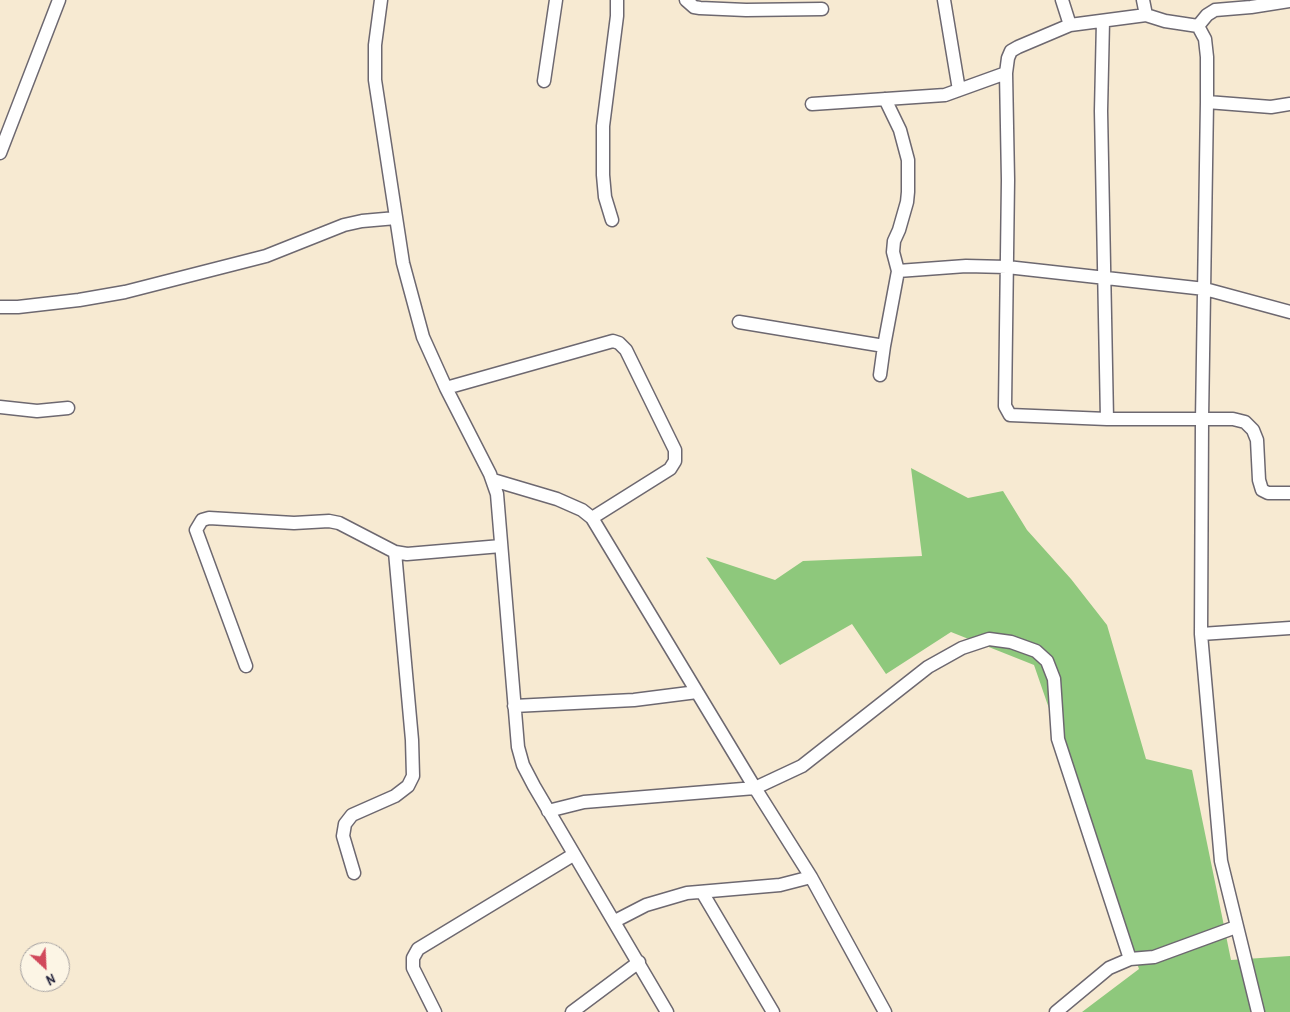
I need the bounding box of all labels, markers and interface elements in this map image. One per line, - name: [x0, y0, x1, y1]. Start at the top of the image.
- north arrow: [20, 942, 70, 992]
- text: N: [44, 970, 59, 990]

